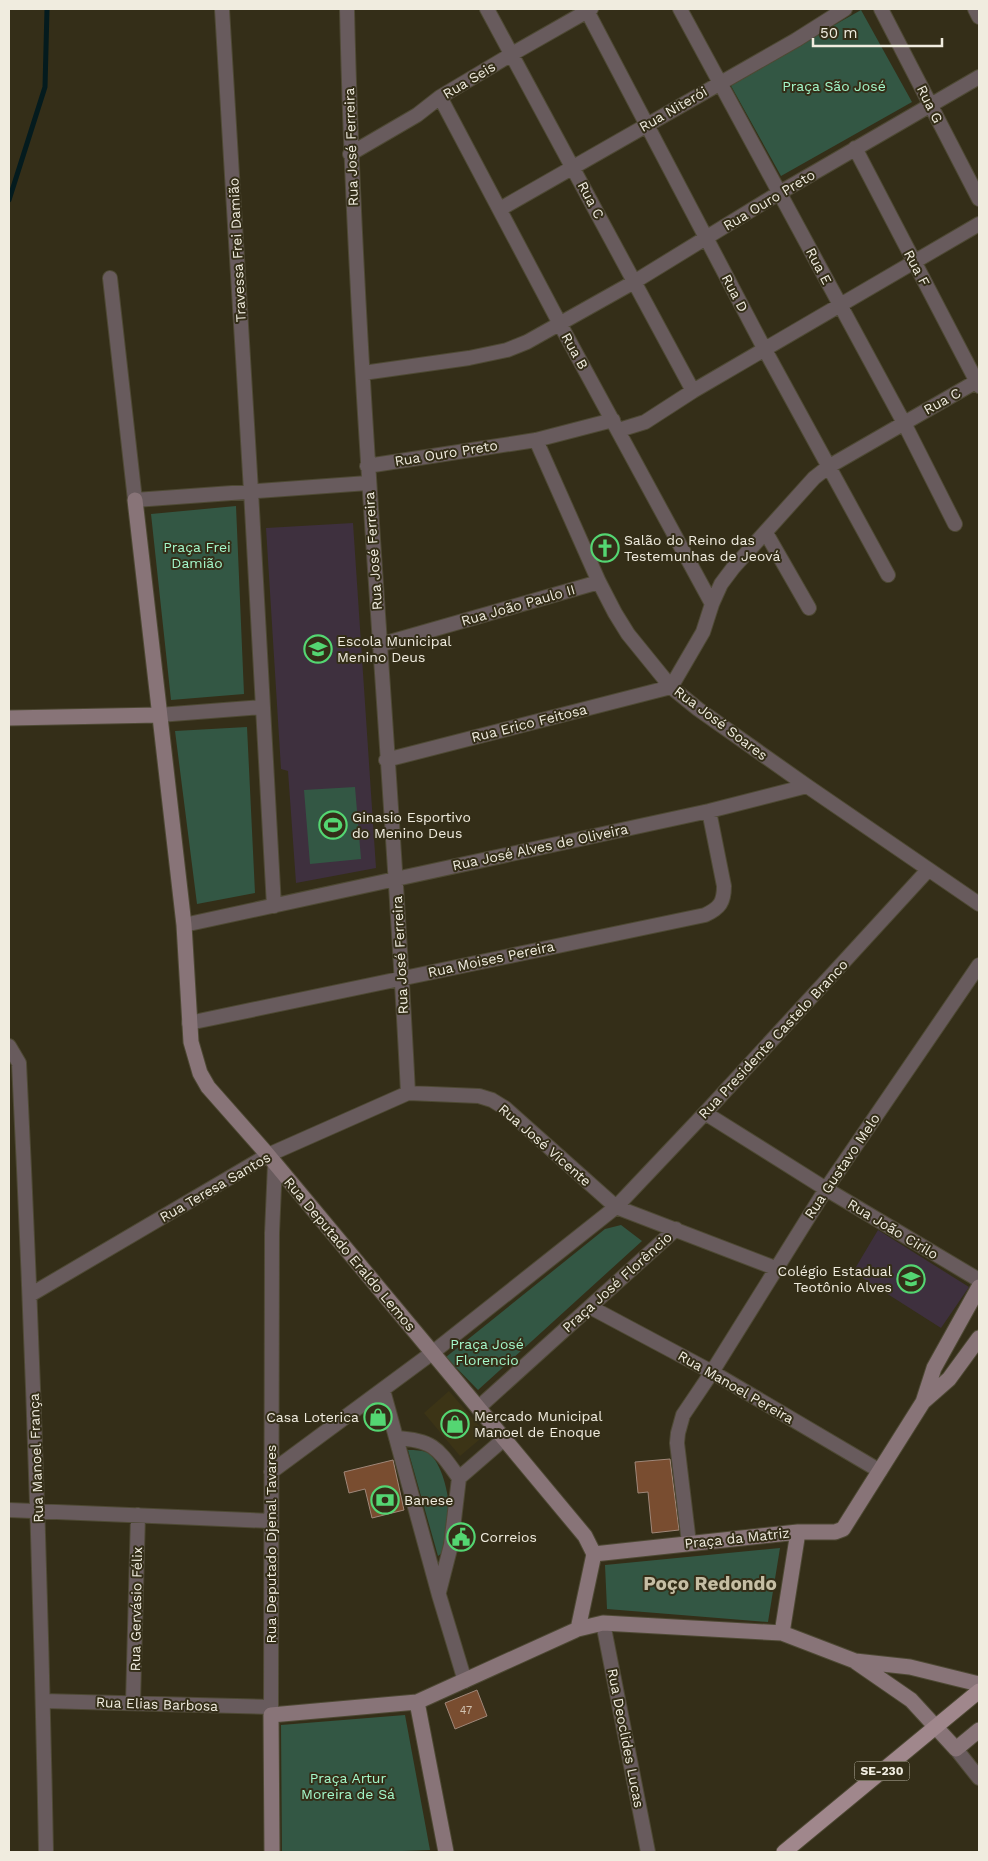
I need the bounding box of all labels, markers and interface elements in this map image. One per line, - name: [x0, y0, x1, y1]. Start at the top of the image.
- scale bar: [813, 15, 942, 47]
- text: 50 m: [820, 24, 857, 42]
- street label: Rua Seis: [440, 58, 498, 102]
- park label: Praça São José: [782, 78, 886, 94]
- street label: Rua G: [914, 82, 946, 126]
- street label: Rua Niterói: [636, 83, 710, 135]
- street label: Rua José Ferreira: [341, 87, 361, 207]
- street label: Rua Ouro Preto: [720, 166, 818, 234]
- street label: Travessa Frei Damião: [225, 177, 249, 323]
- street label: Rua C: [575, 179, 607, 221]
- street label: Rua E: [803, 245, 835, 287]
- street label: Rua F: [901, 247, 933, 289]
- street label: Rua D: [718, 271, 752, 315]
- street label: Rua B: [558, 330, 592, 372]
- street label: Rua C: [921, 384, 963, 418]
- street label: Rua Ouro Preto: [393, 437, 499, 469]
- street label: Rua José Ferreira: [361, 491, 385, 611]
- place label: Salão do Reino das Testemunhas de Jeová: [624, 532, 780, 564]
- church icon: Salão do Reino das Testemunhas de Jeová: [590, 533, 620, 563]
- park label: Praça Frei Damião: [163, 539, 231, 571]
- street label: Rua João Paulo II: [459, 581, 577, 629]
- place label: Escola Municipal Menino Deus: [337, 633, 452, 665]
- school or university icon: Escola Municipal Menino Deus: [303, 634, 333, 664]
- street label: Rua José Soares: [671, 683, 771, 763]
- street label: Rua Erico Feitosa: [469, 701, 589, 745]
- place label: Ginasio Esportivo do Menino Deus: [352, 809, 471, 841]
- sports icon: Ginasio Esportivo do Menino Deus: [318, 810, 348, 840]
- street label: Rua José Alves de Oliveira: [451, 821, 629, 873]
- street label: Rua José Ferreira: [389, 895, 411, 1015]
- street label: Rua Moises Pereira: [426, 938, 556, 980]
- street label: Rua Presidente Castelo Branco: [695, 956, 851, 1122]
- street label: Rua José Vicente: [496, 1101, 594, 1189]
- street label: Rua Gustavo Melo: [801, 1111, 883, 1221]
- street label: Rua Teresa Santos: [157, 1149, 273, 1225]
- street label: Rua Deputado Eraldo Lemos: [281, 1174, 419, 1334]
- street label: Rua João Cirilo: [845, 1196, 941, 1262]
- street label: Praça José Florêncio: [559, 1229, 675, 1335]
- place label: Colégio Estadual Teotônio Alves: [778, 1263, 893, 1295]
- school or university icon: Colégio Estadual Teotônio Alves: [896, 1264, 926, 1294]
- park label: Praça José Florencio: [450, 1336, 524, 1368]
- street label: Rua Manoel Pereira: [675, 1347, 797, 1427]
- street label: Rua Manoel França: [26, 1393, 46, 1523]
- shop icon: Casa Loterica: [363, 1402, 393, 1432]
- place label: Mercado Municipal Manoel de Enoque: [474, 1408, 603, 1440]
- place label: Casa Loterica: [266, 1409, 359, 1425]
- shop icon: Mercado Municipal Manoel de Enoque: [440, 1409, 470, 1439]
- street label: Rua Deputado Djenal Tavares: [263, 1445, 279, 1643]
- bank icon: Banese: [370, 1485, 400, 1515]
- place label: Banese: [404, 1492, 453, 1508]
- public building icon: Correios: [446, 1522, 476, 1552]
- street label: Praça da Matriz: [684, 1525, 790, 1551]
- place label: Correios: [480, 1529, 537, 1545]
- street label: Rua Gervásio Félix: [127, 1547, 145, 1671]
- district label: Poço Redondo: [643, 1572, 777, 1595]
- street label: Rua Deoclides Lucas: [605, 1667, 647, 1809]
- street label: Rua Elias Barbosa: [96, 1694, 219, 1714]
- house number: 47: [460, 1704, 472, 1717]
- road number: SE-230: [854, 1762, 910, 1780]
- park label: Praça Artur Moreira de Sá: [301, 1770, 395, 1802]

